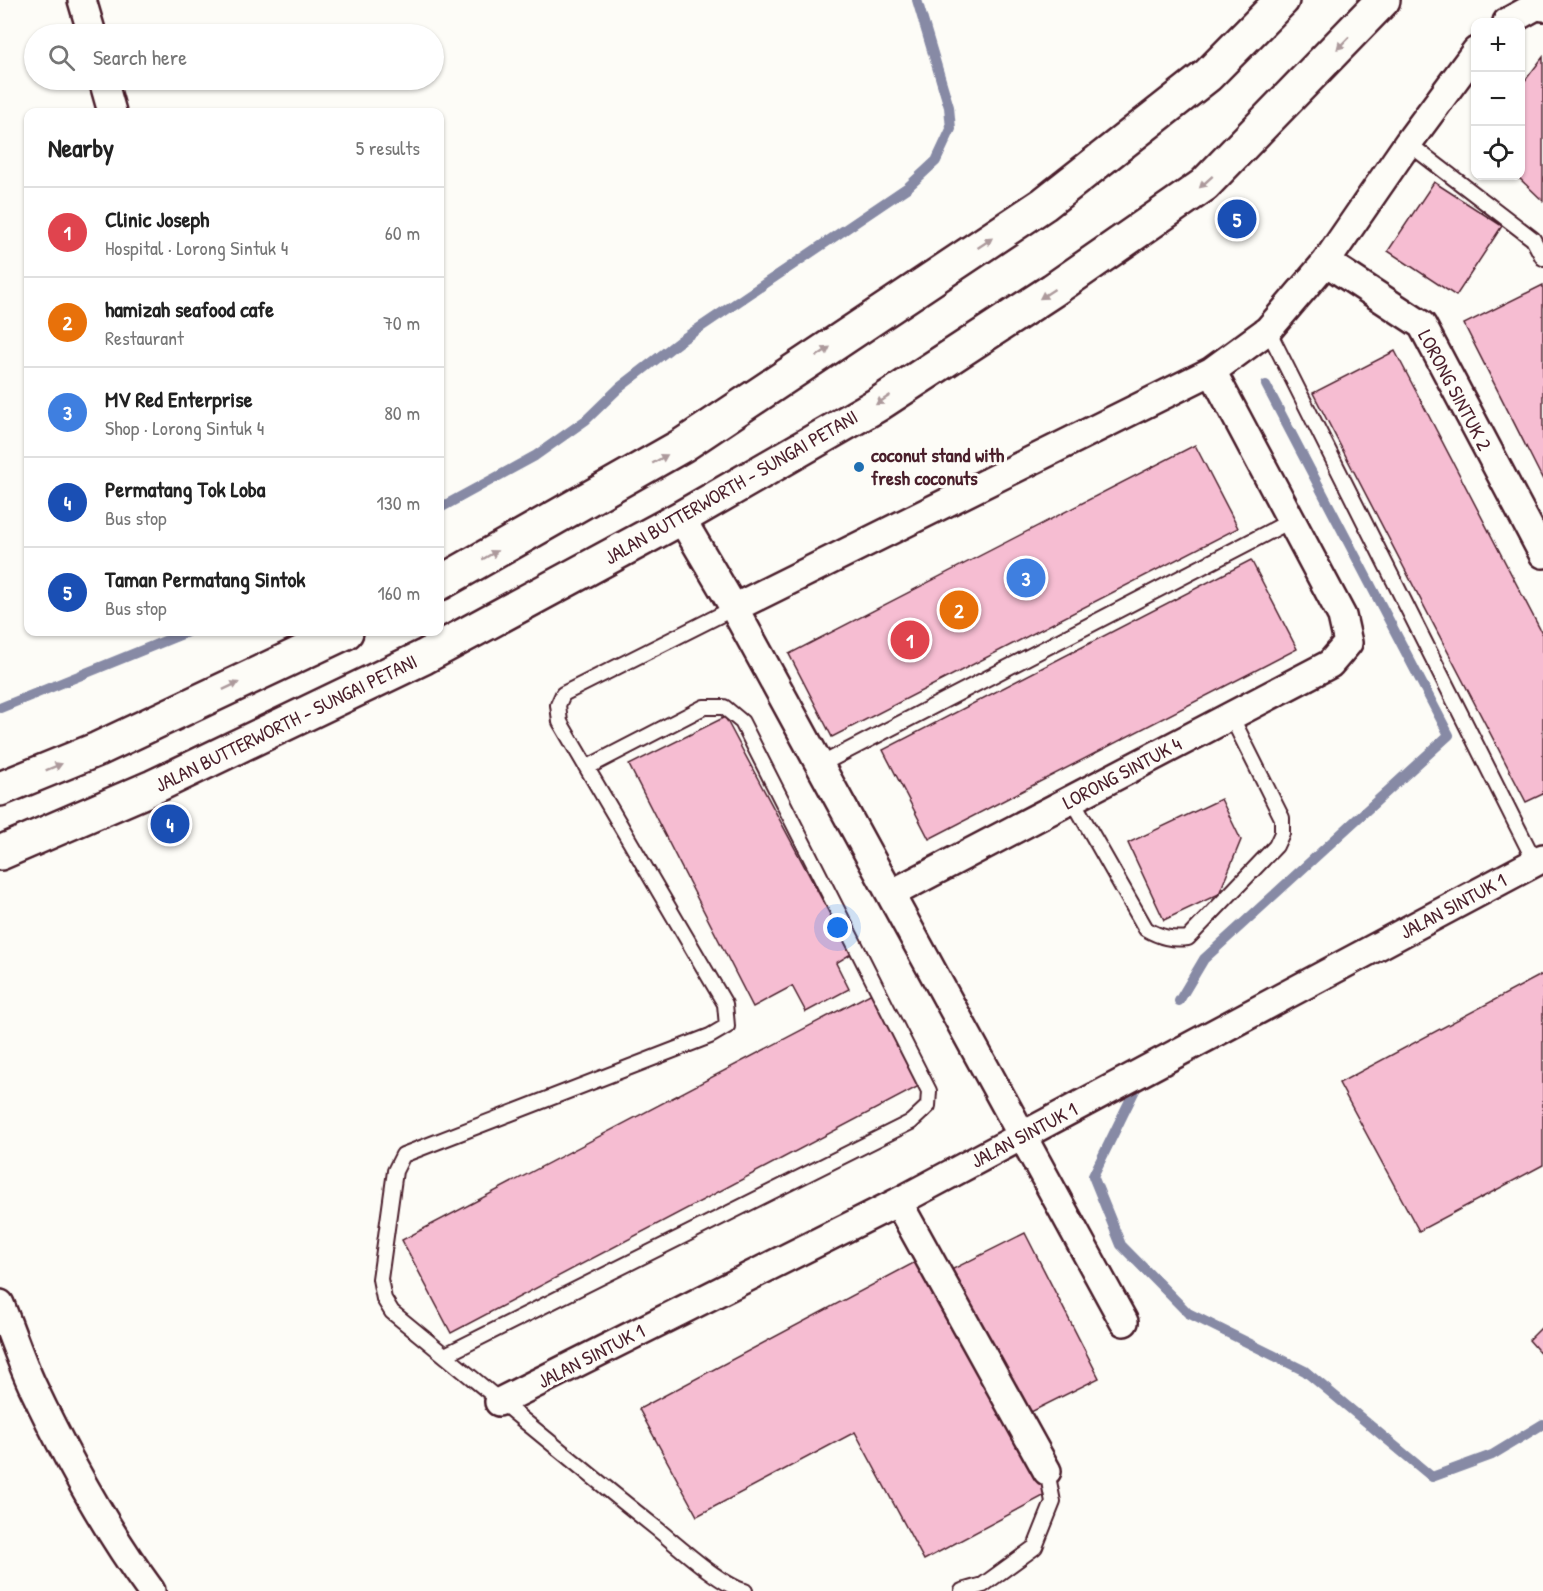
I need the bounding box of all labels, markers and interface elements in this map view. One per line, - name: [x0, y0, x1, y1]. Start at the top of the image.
- map controls: [1471, 18, 1525, 180]
- button: +: [1471, 18, 1525, 72]
- search box: [24, 24, 444, 90]
- one-way arrow: [1336, 35, 1350, 50]
- icon: search: [45, 41, 78, 74]
- text: Search here: [93, 42, 187, 72]
- button: −: [1471, 72, 1525, 126]
- button: locate: [1471, 126, 1525, 180]
- text: Nearby: [48, 130, 114, 165]
- text: 5 results: [356, 134, 420, 161]
- one-way arrow: [1199, 175, 1214, 188]
- pin: 5: [1218, 196, 1256, 242]
- text: Clinic Joseph: [105, 204, 209, 234]
- text: 1: [64, 219, 71, 246]
- text: 60 m: [385, 219, 420, 246]
- text: Hospital · Lorong Sintuk 4: [105, 234, 288, 261]
- one-way arrow: [977, 238, 994, 249]
- one-way arrow: [1039, 288, 1055, 299]
- text: hamizah seafood cafe: [105, 294, 274, 324]
- text: 2: [63, 309, 72, 336]
- text: 70 m: [383, 309, 420, 336]
- text: Restaurant: [105, 324, 184, 351]
- street label: LORONG SINTUK 2: [1412, 325, 1499, 455]
- one-way arrow: [815, 346, 831, 358]
- text: MV Red Enterprise: [105, 384, 252, 414]
- one-way arrow: [876, 394, 892, 406]
- text: 3: [63, 399, 72, 426]
- text: 80 m: [384, 399, 420, 426]
- street label: JALAN BUTTERWORTH - SUNGAI PETANI: [599, 403, 862, 570]
- text: Shop · Lorong Sintuk 4: [105, 414, 264, 441]
- place label: coconut stand with fresh coconuts: [871, 441, 1005, 491]
- one-way arrow: [652, 453, 668, 464]
- marker: coconut stand with fresh coconuts: [852, 460, 866, 474]
- text: Permatang Tok Loba: [105, 474, 265, 504]
- text: 4: [64, 489, 71, 516]
- text: 130 m: [377, 489, 420, 516]
- text: Bus stop: [105, 504, 167, 531]
- one-way arrow: [482, 550, 499, 560]
- pin: 3: [1006, 556, 1046, 600]
- text: Taman Permatang Sintok: [105, 564, 305, 594]
- text: 5: [63, 579, 72, 606]
- text: 160 m: [378, 579, 420, 606]
- pin: 2: [940, 588, 978, 632]
- text: Bus stop: [105, 594, 167, 621]
- pin: 1: [890, 618, 930, 662]
- street label: JALAN BUTTERWORTH - SUNGAI PETANI: [150, 647, 421, 798]
- one-way arrow: [223, 681, 240, 690]
- street label: LORONG SINTUK 4: [1058, 730, 1186, 815]
- one-way arrow: [45, 762, 63, 771]
- pin: 4: [150, 802, 190, 846]
- street label: JALAN SINTUK 1: [1395, 866, 1511, 945]
- your location: [823, 913, 852, 942]
- street label: JALAN SINTUK 1: [966, 1095, 1082, 1174]
- street label: JALAN SINTUK 1: [533, 1317, 649, 1394]

